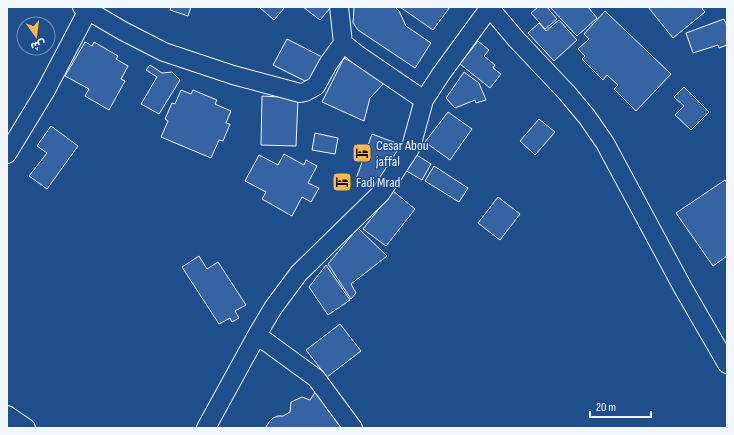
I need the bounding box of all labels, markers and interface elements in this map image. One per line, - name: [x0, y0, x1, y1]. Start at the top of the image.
- north arrow: [16, 16, 56, 56]
- text: ش: [29, 37, 47, 53]
- place label: Cesar Abou jaffal: [375, 137, 429, 170]
- hotel icon: Cesar Abou jaffal: [351, 142, 373, 164]
- hotel icon: Fadi Mrad: [331, 171, 353, 193]
- place label: Fadi Mrad: [356, 174, 401, 191]
- scale bar: [590, 393, 651, 419]
- text: 20 m: [596, 400, 616, 415]

